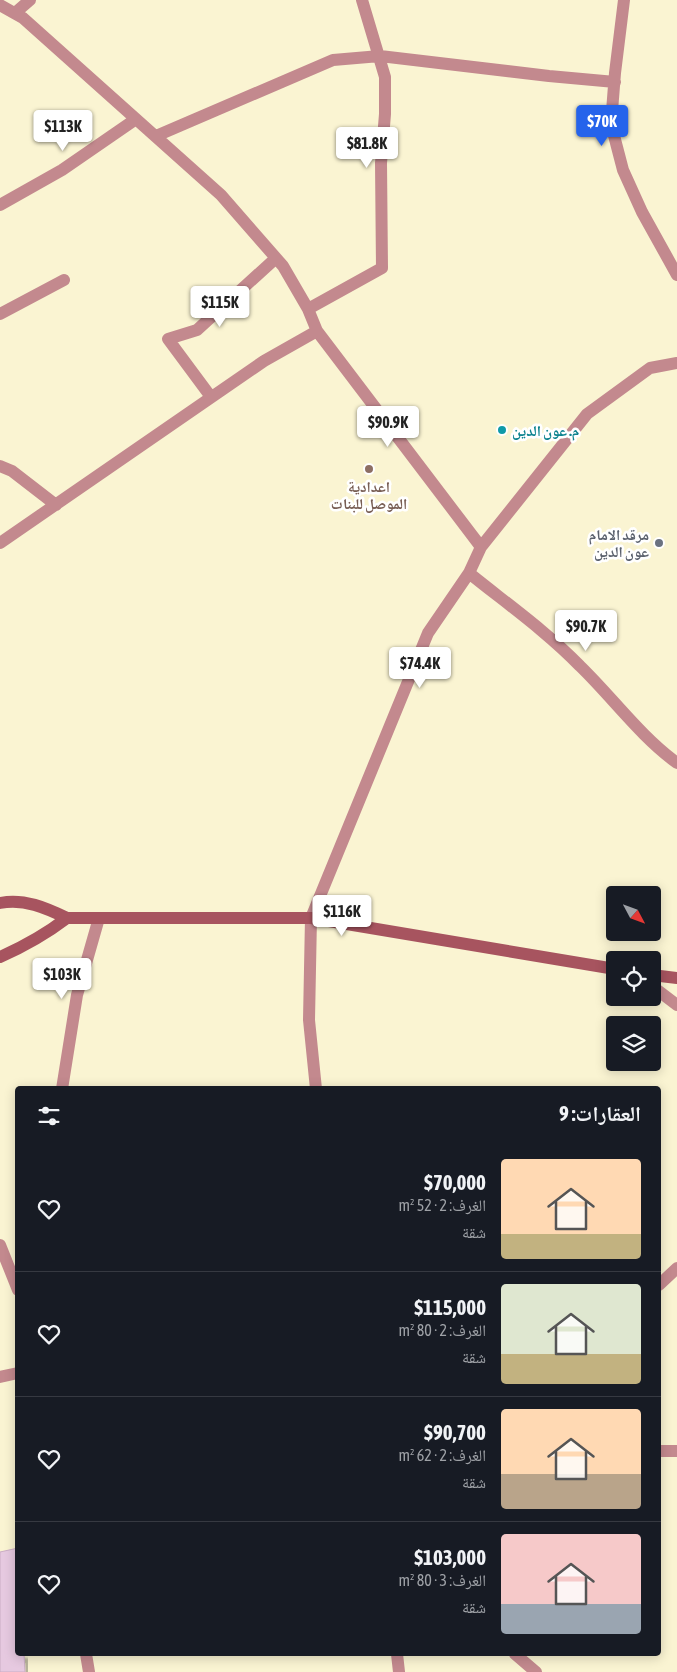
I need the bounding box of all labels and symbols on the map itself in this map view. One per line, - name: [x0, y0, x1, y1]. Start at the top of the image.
- pin: $70K: [572, 104, 632, 147]
- pin: $113K: [28, 110, 98, 152]
- pin: $81.8K: [326, 126, 408, 169]
- pin: $115K: [185, 286, 255, 328]
- pin: $90.9K: [347, 406, 429, 448]
- place label: م. عون الدين: [512, 422, 580, 441]
- marker: م. عون الدين: [496, 424, 508, 436]
- marker: اعدادية الموصل للبنات: [363, 463, 375, 475]
- place label: اعدادية الموصل للبنات: [331, 478, 407, 513]
- place label: مرقد الامام عون الدين: [589, 526, 649, 561]
- marker: مرقد الامام عون الدين: [653, 537, 665, 549]
- pin: $90.7K: [545, 610, 627, 652]
- pin: $74.4K: [379, 646, 461, 689]
- north arrow: [606, 886, 661, 941]
- pin: $116K: [307, 894, 377, 937]
- pin: $103K: [27, 958, 97, 1000]

